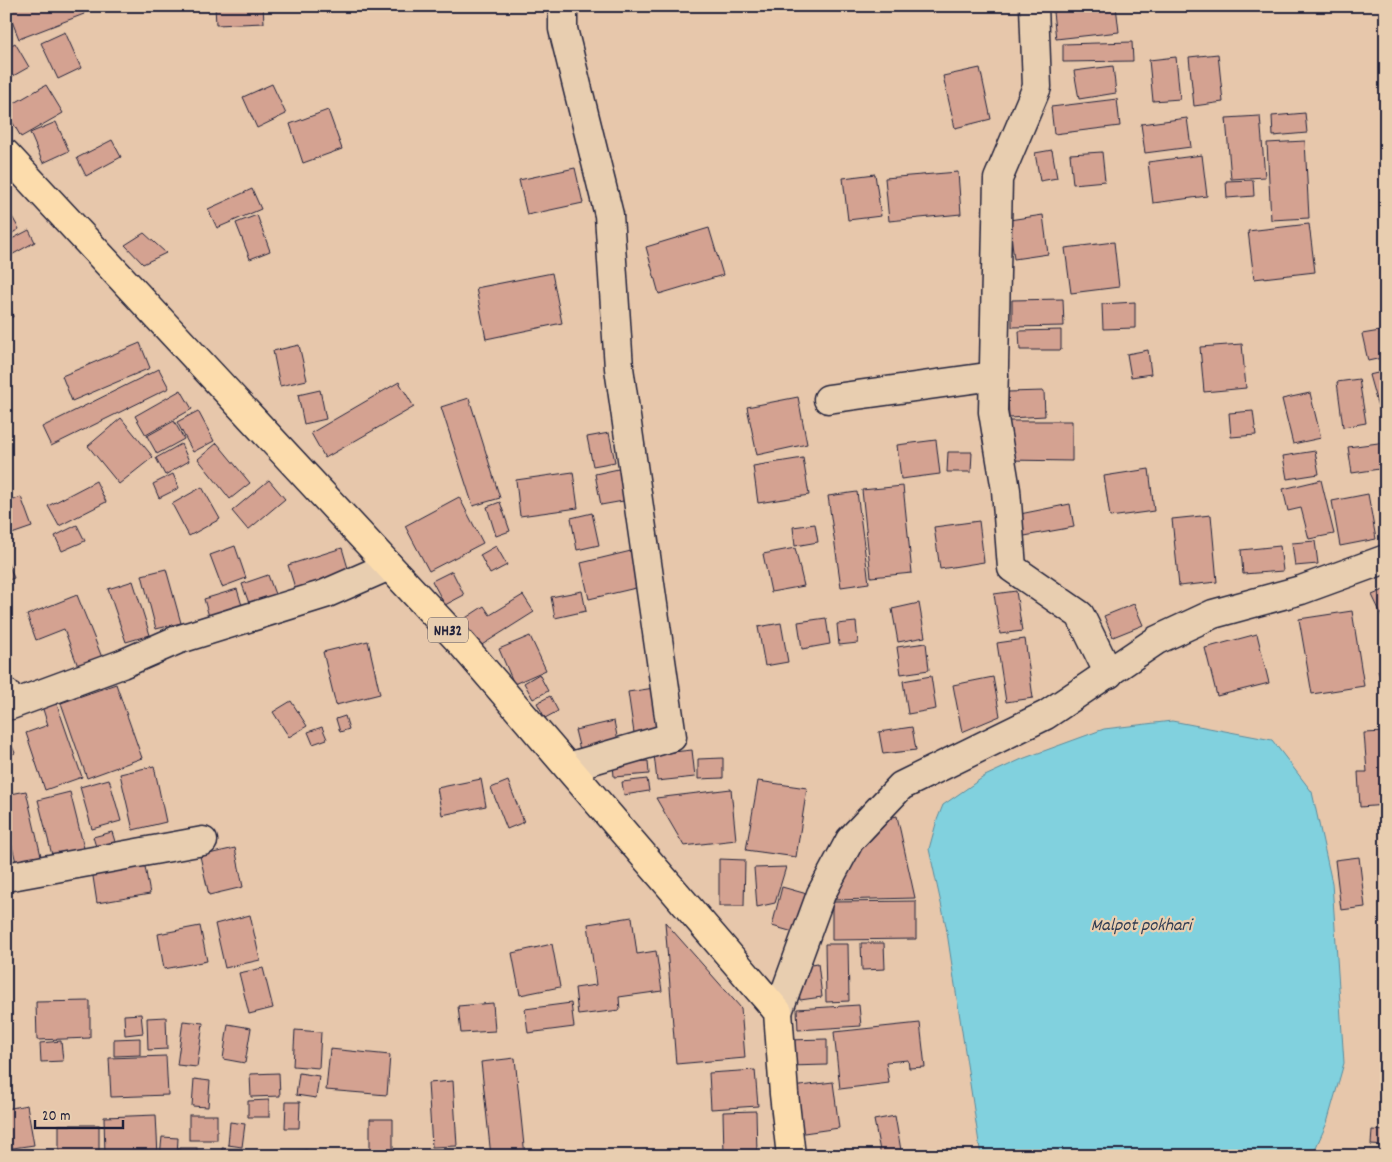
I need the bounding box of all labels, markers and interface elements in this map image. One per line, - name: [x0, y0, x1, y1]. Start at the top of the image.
- road number: NH32: [428, 618, 468, 642]
- water label: Malpot pokhari: [1091, 914, 1194, 939]
- scale bar: [35, 1097, 122, 1129]
- text: 20 m: [42, 1106, 70, 1128]

